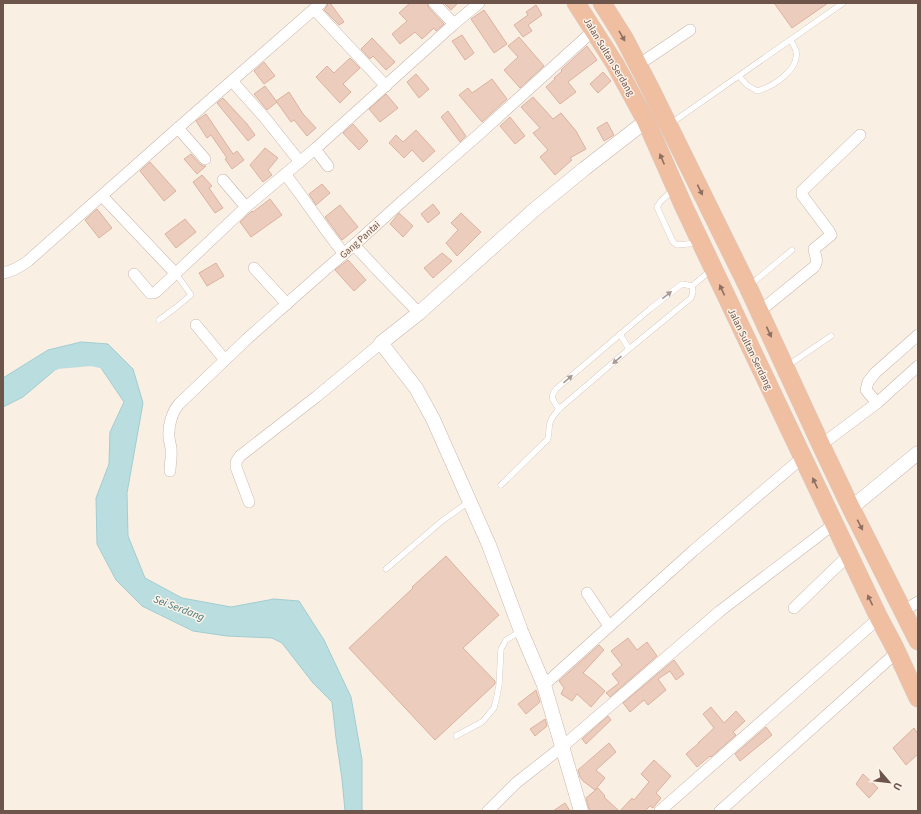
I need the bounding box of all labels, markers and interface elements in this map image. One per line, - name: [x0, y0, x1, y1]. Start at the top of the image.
- street label: Jalan Sultan Serdang: [580, 15, 638, 99]
- one-way arrow: [619, 30, 626, 42]
- one-way arrow: [659, 153, 665, 164]
- one-way arrow: [697, 184, 703, 195]
- street label: Gang Pantai: [337, 218, 383, 262]
- one-way arrow: [719, 284, 725, 295]
- one-way arrow: [662, 291, 673, 300]
- street label: Jalan Sultan Serdang: [724, 306, 776, 392]
- one-way arrow: [766, 326, 772, 337]
- one-way arrow: [612, 355, 621, 364]
- one-way arrow: [562, 374, 573, 383]
- one-way arrow: [812, 477, 818, 488]
- one-way arrow: [857, 520, 863, 531]
- water label: Sei Serdang: [151, 591, 207, 625]
- one-way arrow: [867, 594, 873, 606]
- north arrow: [869, 762, 909, 802]
- text: U: [889, 780, 906, 793]

